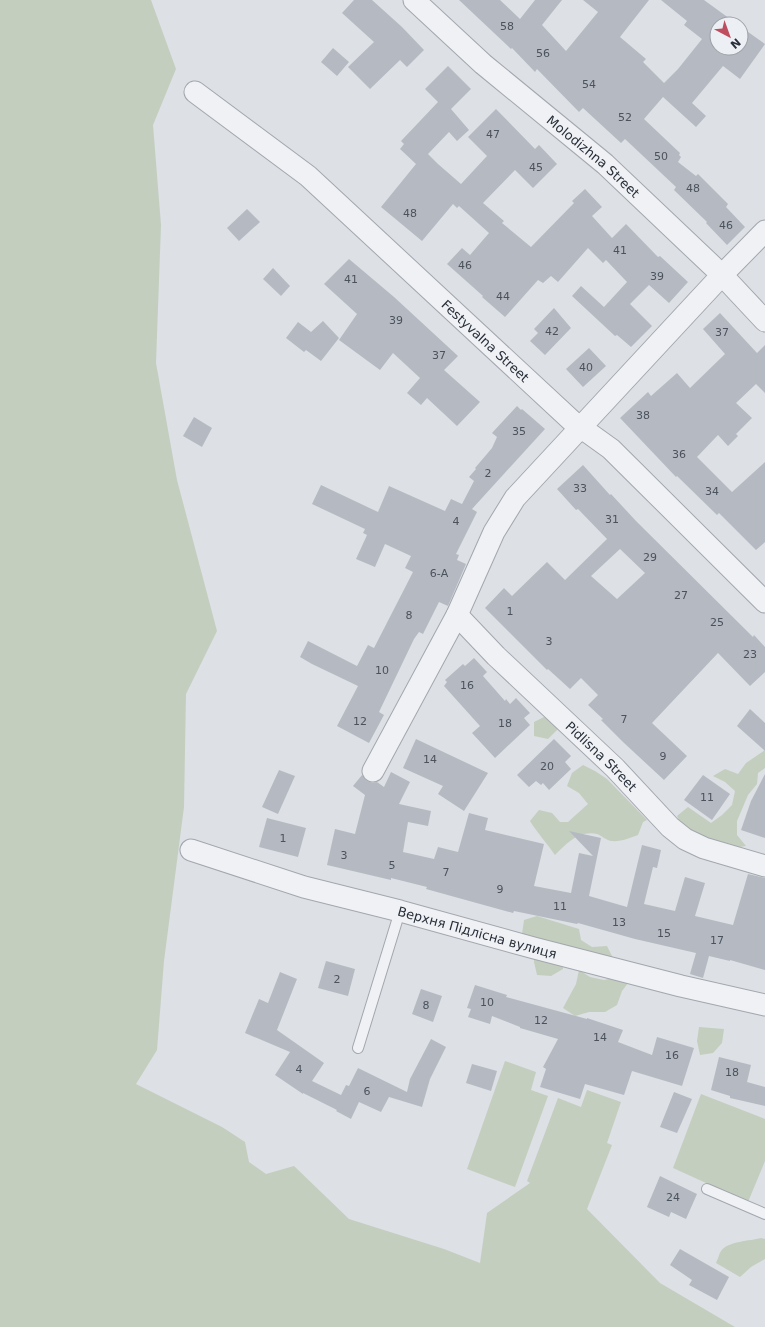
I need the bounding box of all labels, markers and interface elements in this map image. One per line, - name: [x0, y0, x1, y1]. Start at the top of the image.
- north arrow: [709, 16, 749, 56]
- house number: 58: [500, 20, 514, 33]
- text: N: [727, 35, 743, 51]
- house number: 56: [536, 47, 550, 60]
- house number: 54: [582, 78, 596, 91]
- house number: 52: [618, 111, 632, 124]
- street label: Molodizhna Street: [544, 113, 642, 201]
- house number: 47: [486, 128, 500, 141]
- house number: 50: [654, 150, 668, 163]
- house number: 45: [529, 161, 543, 174]
- house number: 48: [686, 182, 700, 195]
- house number: 48: [403, 207, 417, 220]
- house number: 46: [719, 219, 733, 232]
- house number: 41: [613, 244, 627, 257]
- house number: 46: [458, 259, 472, 272]
- house number: 39: [650, 270, 664, 283]
- house number: 41: [344, 273, 358, 286]
- house number: 44: [496, 290, 510, 303]
- street label: Festyvalna Street: [438, 297, 532, 385]
- house number: 39: [389, 314, 403, 327]
- house number: 42: [545, 325, 559, 338]
- house number: 37: [715, 326, 729, 339]
- house number: 37: [432, 349, 446, 362]
- house number: 40: [579, 361, 593, 374]
- house number: 38: [636, 409, 650, 422]
- house number: 35: [512, 425, 526, 438]
- house number: 36: [672, 448, 686, 461]
- house number: 2: [485, 467, 492, 480]
- house number: 33: [573, 482, 587, 495]
- house number: 34: [705, 485, 719, 498]
- house number: 31: [605, 513, 619, 526]
- house number: 4: [453, 515, 460, 528]
- house number: 29: [643, 551, 657, 564]
- house number: 6-А: [430, 567, 449, 580]
- house number: 27: [674, 589, 688, 602]
- house number: 1: [507, 605, 514, 618]
- house number: 8: [406, 609, 413, 622]
- house number: 25: [710, 616, 724, 629]
- house number: 3: [546, 635, 553, 648]
- house number: 23: [743, 648, 757, 661]
- house number: 10: [375, 664, 389, 677]
- house number: 16: [460, 679, 474, 692]
- house number: 7: [621, 713, 628, 726]
- house number: 12: [353, 715, 367, 728]
- house number: 18: [498, 717, 512, 730]
- street label: Pidlisna Street: [562, 719, 640, 794]
- house number: 9: [660, 750, 667, 763]
- house number: 14: [423, 753, 437, 766]
- house number: 20: [540, 760, 554, 773]
- house number: 11: [700, 791, 714, 804]
- house number: 1: [280, 832, 287, 845]
- house number: 3: [341, 849, 348, 862]
- house number: 5: [389, 859, 396, 872]
- house number: 7: [443, 866, 450, 879]
- house number: 9: [497, 883, 504, 896]
- house number: 11: [553, 900, 567, 913]
- street label: Верхня Підлісна вулиця: [396, 904, 558, 962]
- house number: 13: [612, 916, 626, 929]
- house number: 15: [657, 927, 671, 940]
- house number: 17: [710, 934, 724, 947]
- house number: 2: [334, 973, 341, 986]
- house number: 10: [480, 996, 494, 1009]
- house number: 8: [423, 999, 430, 1012]
- house number: 12: [534, 1014, 548, 1027]
- house number: 14: [593, 1031, 607, 1044]
- house number: 16: [665, 1049, 679, 1062]
- house number: 4: [296, 1063, 303, 1076]
- house number: 18: [725, 1066, 739, 1079]
- house number: 6: [364, 1085, 371, 1098]
- house number: 24: [666, 1191, 680, 1204]

